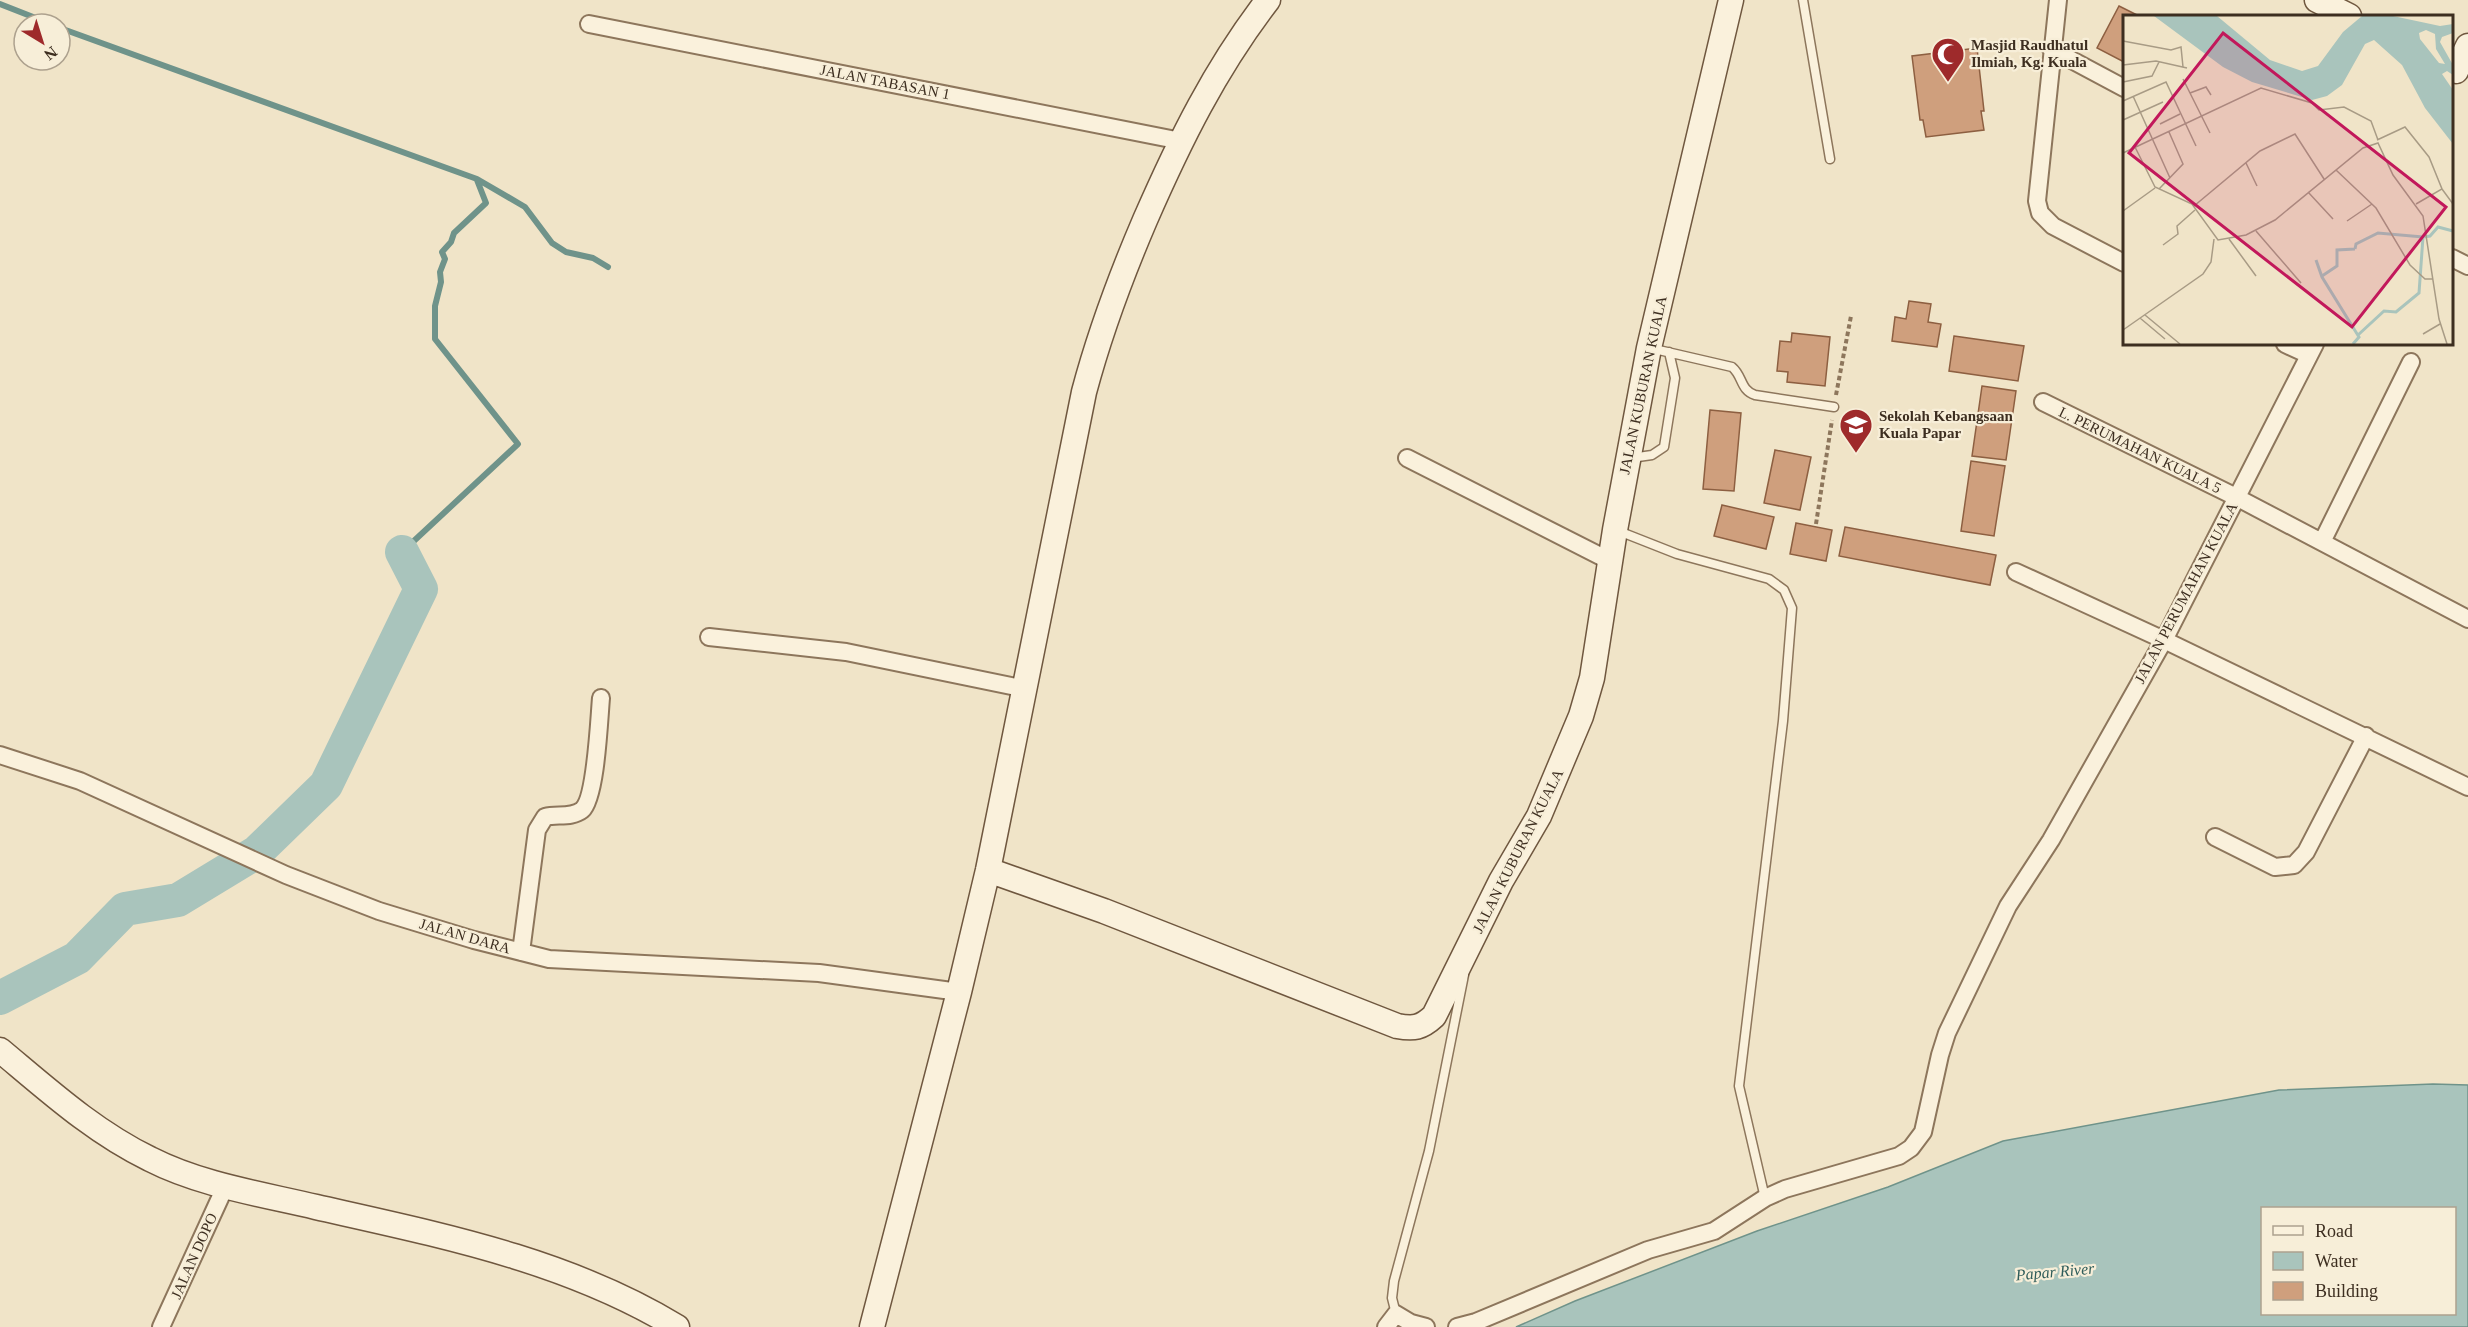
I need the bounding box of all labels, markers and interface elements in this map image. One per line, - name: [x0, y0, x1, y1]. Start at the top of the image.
- north arrow: [12, 12, 72, 72]
- inset map: [2123, 15, 2453, 345]
- mosque icon: Masjid Raudhatul Ilmiah, Kg. Kuala: [1930, 36, 1966, 83]
- place label: Masjid Raudhatul Ilmiah, Kg. Kuala: [1971, 37, 2088, 70]
- text: N: [41, 43, 61, 64]
- street label: JALAN TABASAN 1: [819, 62, 951, 102]
- street label: JALAN KUBURAN KUALA: [1616, 294, 1670, 476]
- street label: L. PERUMAHAN KUALA 5: [2056, 404, 2224, 496]
- school or university icon: Sekolah Kebangsaan Kuala Papar: [1838, 407, 1874, 454]
- place label: Sekolah Kebangsaan Kuala Papar: [1879, 408, 2013, 441]
- street label: JALAN PERUMAHAN KUALA: [2131, 500, 2241, 686]
- street label: JALAN KUBURAN KUALA: [1470, 766, 1566, 936]
- street label: JALAN DARA: [418, 915, 512, 957]
- legend: [2261, 1207, 2456, 1315]
- street label: JALAN DOPO: [168, 1211, 220, 1301]
- text: Road: [2315, 1221, 2353, 1241]
- text: Water: [2315, 1251, 2358, 1271]
- water label: Papar River: [2014, 1260, 2096, 1284]
- text: Building: [2315, 1281, 2378, 1301]

